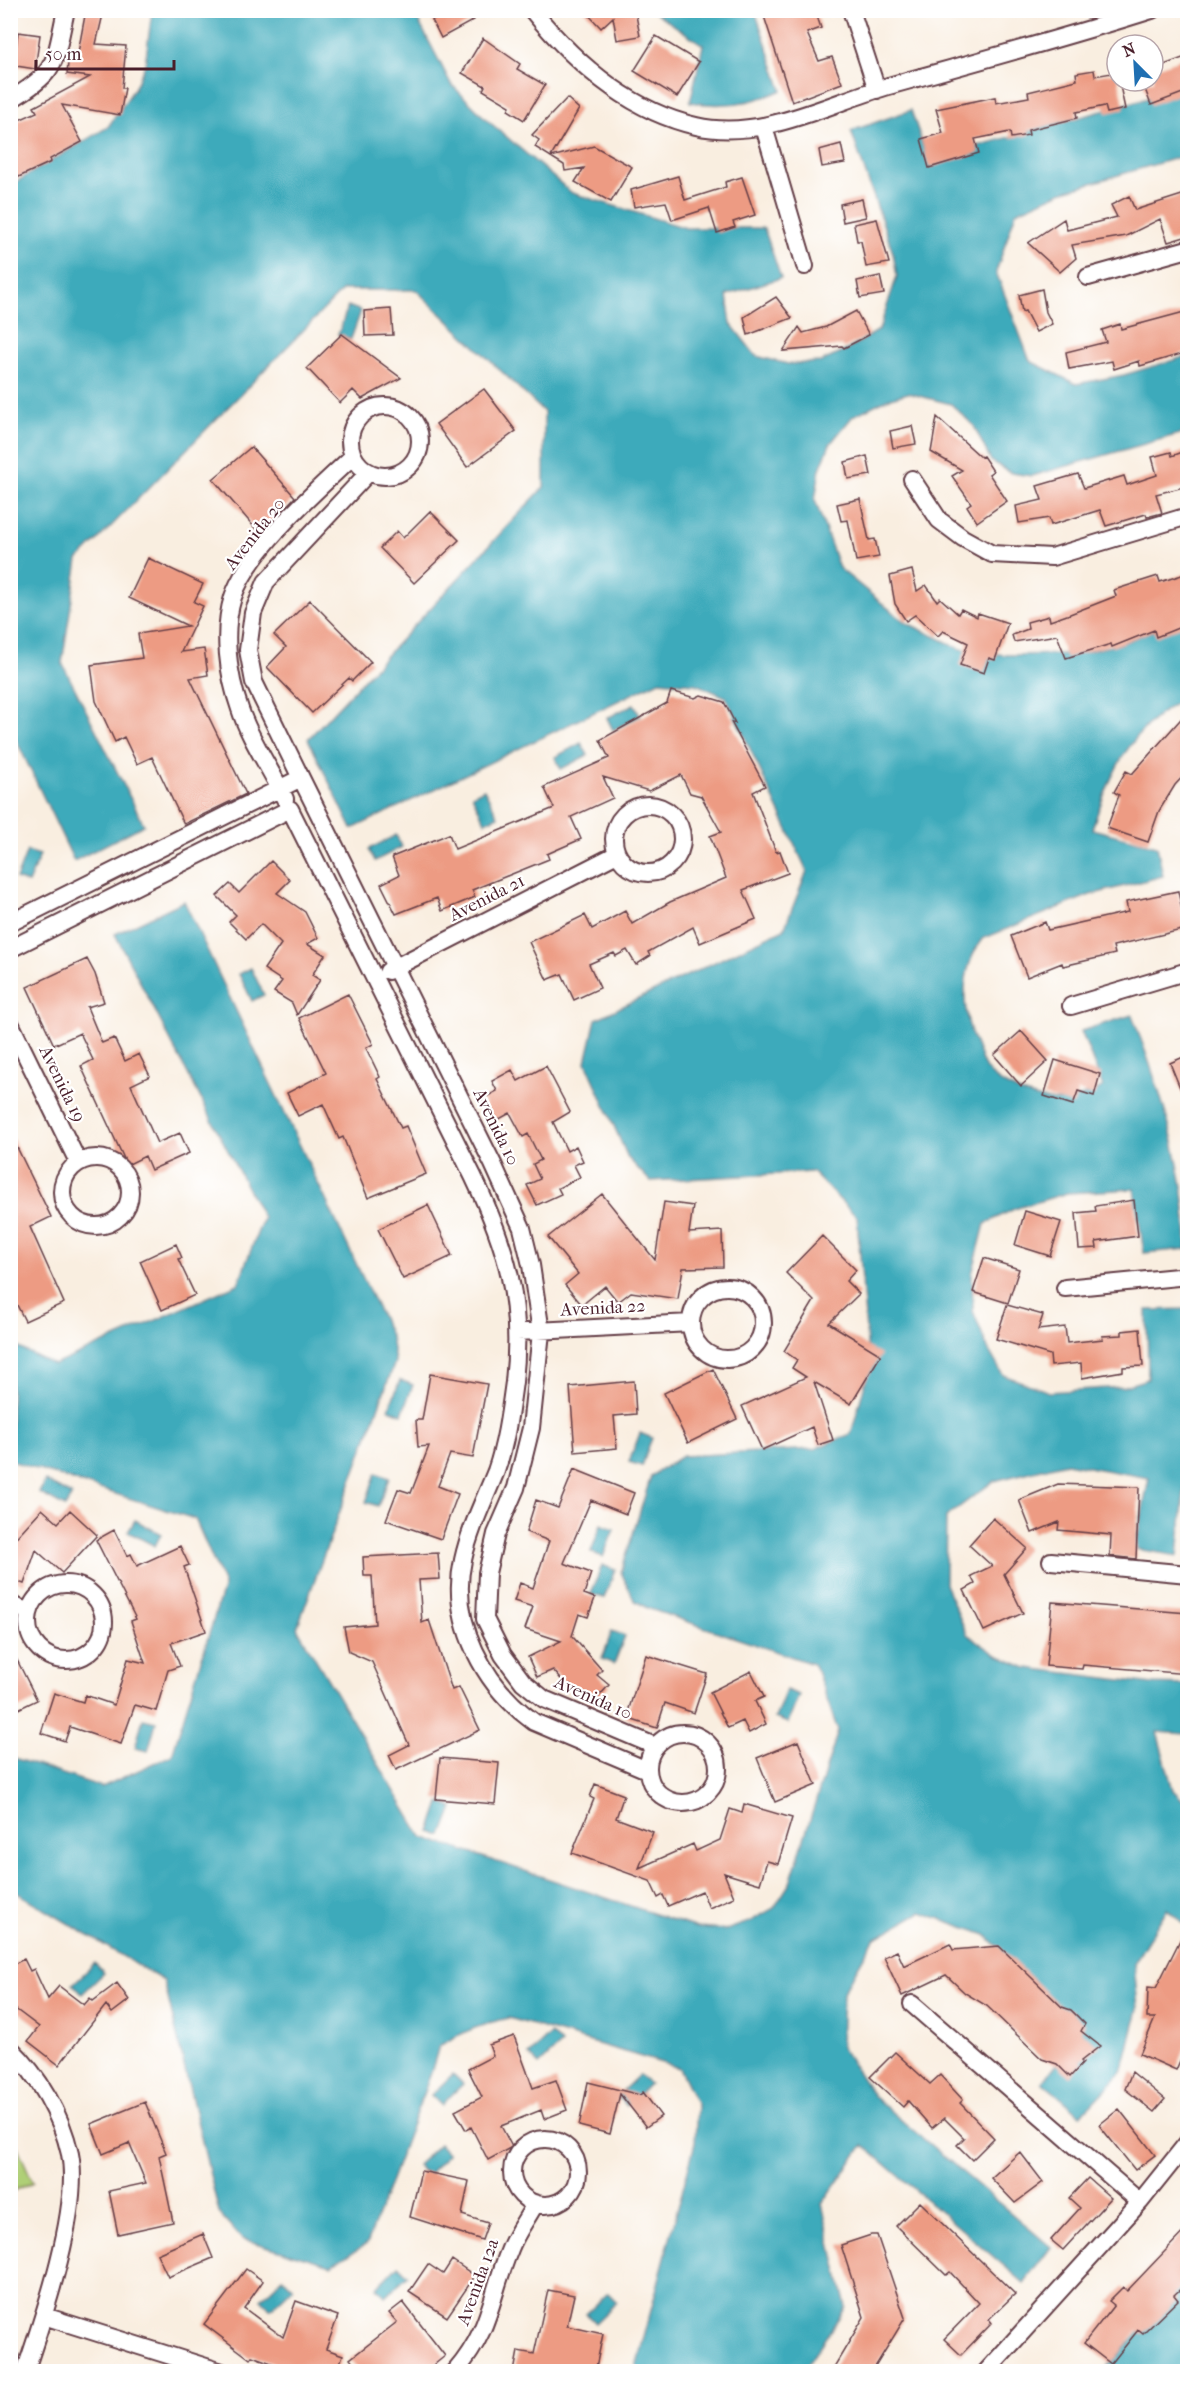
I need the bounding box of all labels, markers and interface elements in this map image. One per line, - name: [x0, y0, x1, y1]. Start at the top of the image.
- scale bar: [36, 33, 174, 71]
- north arrow: [1105, 33, 1165, 93]
- text: N: [1120, 38, 1139, 61]
- text: 50 m: [45, 44, 82, 65]
- street label: Avenida 20: [220, 494, 290, 575]
- street label: Avenida 21: [445, 870, 528, 926]
- street label: Avenida 19: [34, 1042, 89, 1126]
- street label: Avenida 10: [468, 1084, 524, 1169]
- street label: Avenida 22: [559, 1295, 646, 1321]
- street label: Avenida 10: [550, 1671, 635, 1724]
- street label: Avenida 12a: [452, 2235, 504, 2329]

